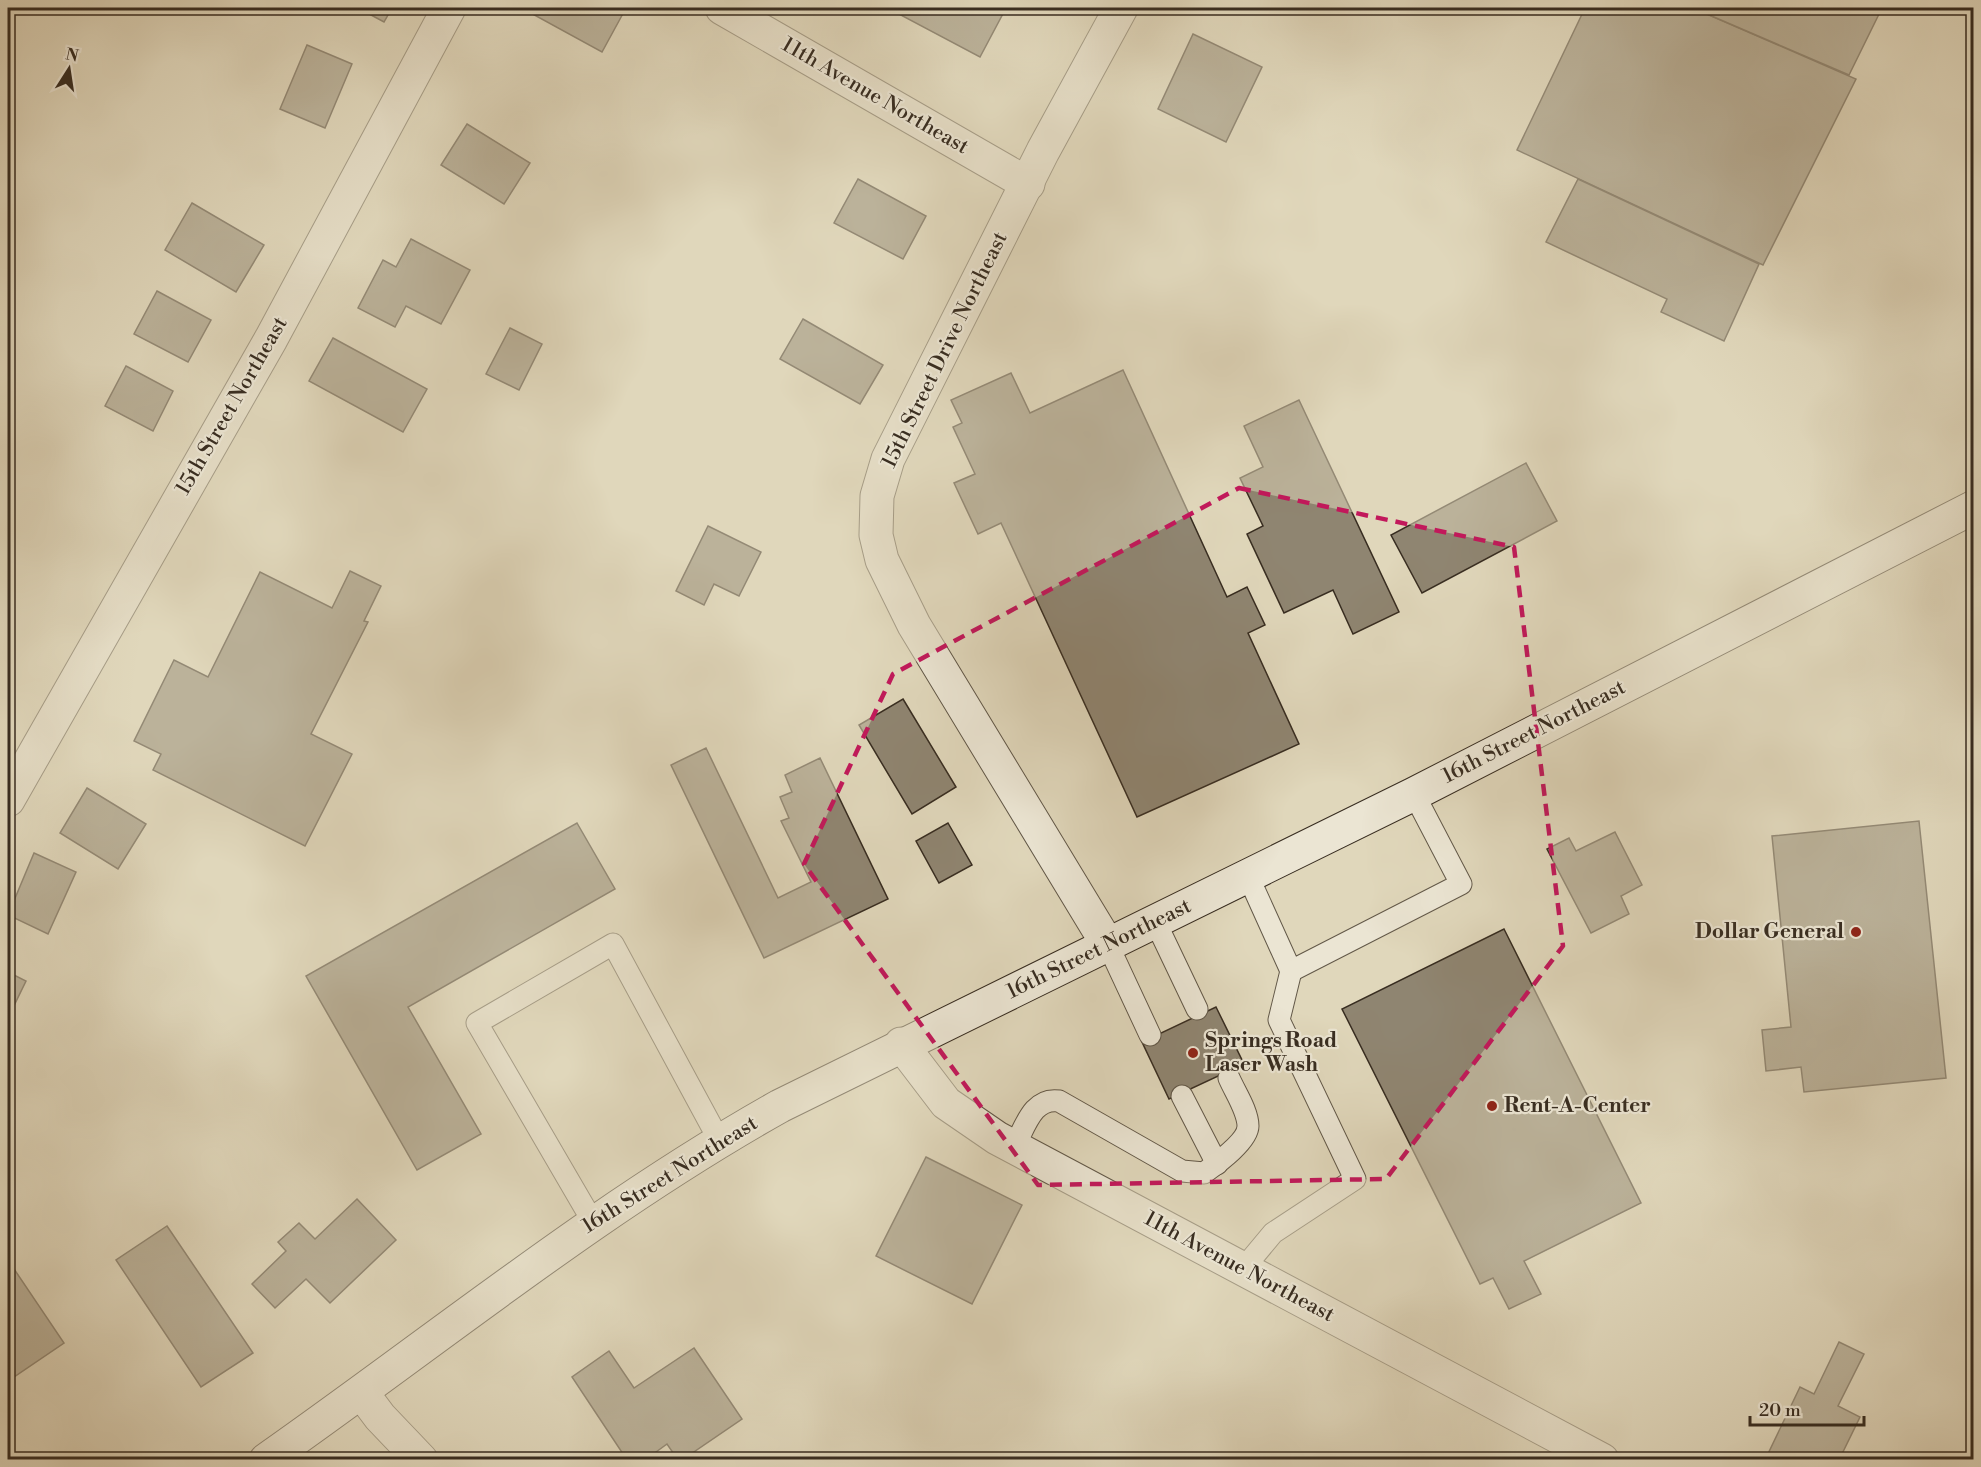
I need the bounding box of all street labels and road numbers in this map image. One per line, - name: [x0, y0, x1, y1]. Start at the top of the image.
- street label: 11th Avenue Northeast: [777, 32, 974, 161]
- street label: 15th Street Drive Northeast: [876, 227, 1014, 472]
- street label: 15th Street Northeast: [170, 312, 294, 500]
- street label: 16th Street Northeast: [1438, 674, 1630, 789]
- street label: 16th Street Northeast: [1003, 893, 1196, 1005]
- street label: 16th Street Northeast: [577, 1110, 763, 1240]
- street label: 11th Avenue Northeast: [1139, 1206, 1339, 1328]

